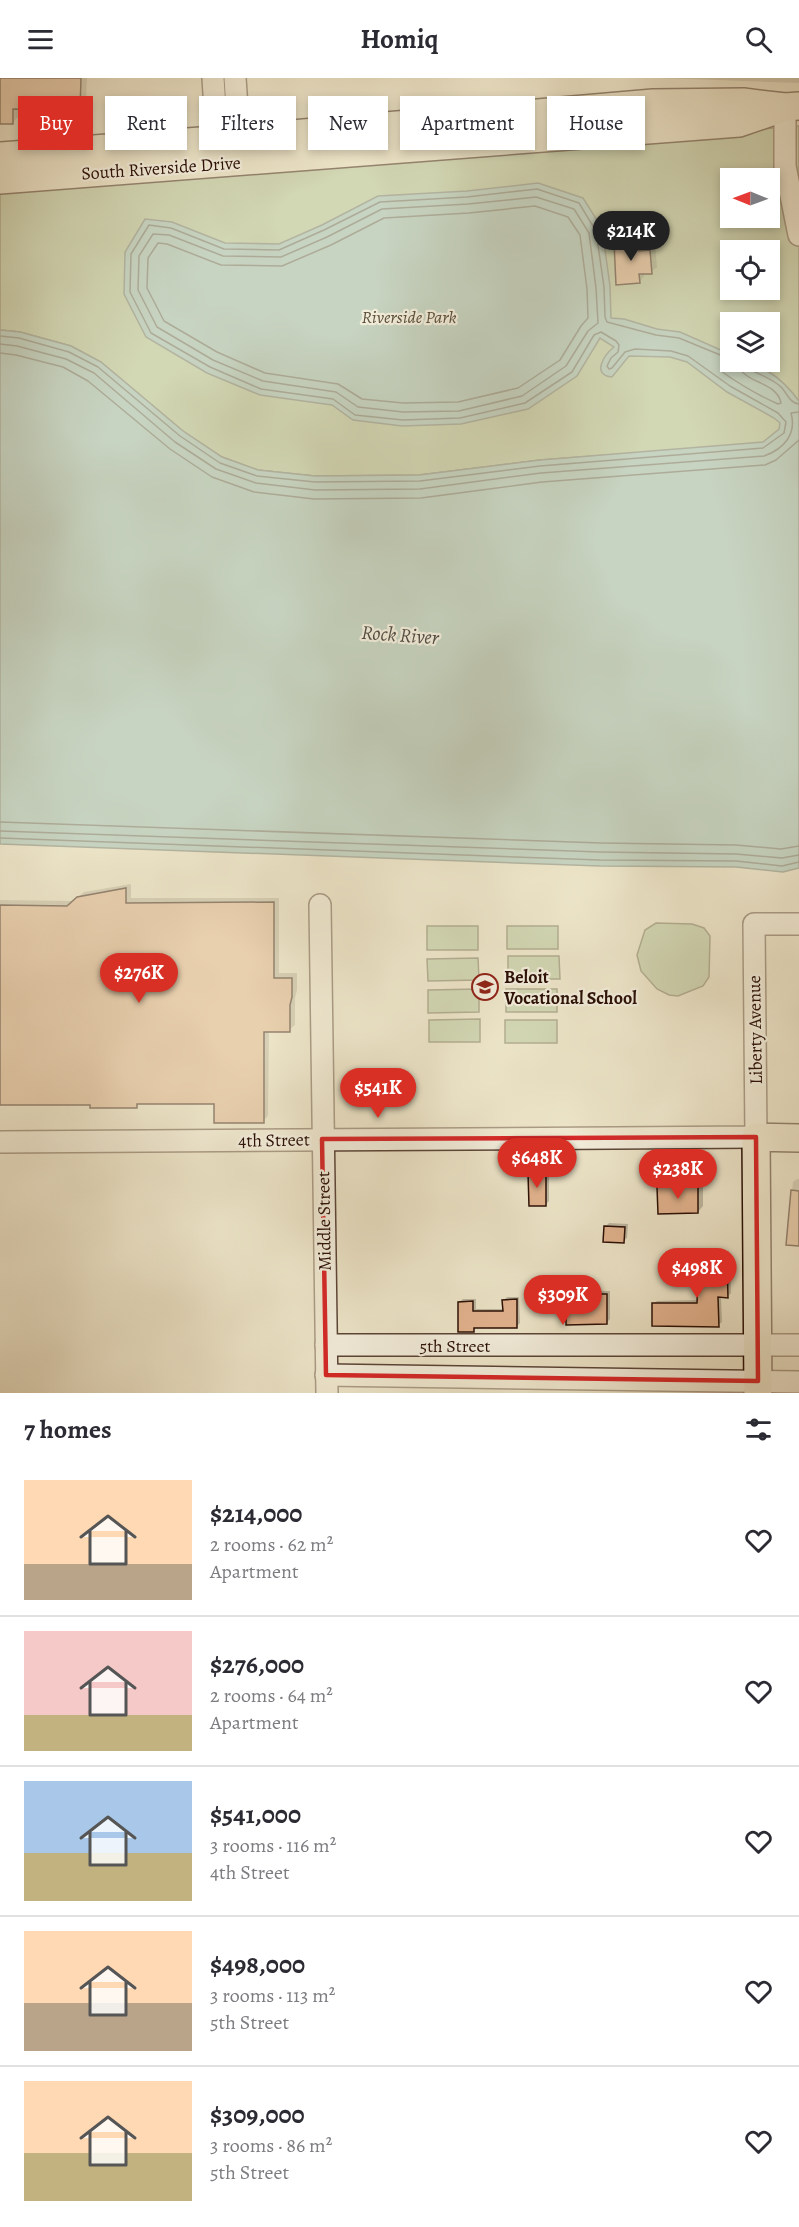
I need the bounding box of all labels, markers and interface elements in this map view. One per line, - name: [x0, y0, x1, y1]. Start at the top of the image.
- text: Homiq: [360, 21, 439, 57]
- icon: menu: [24, 23, 57, 56]
- icon: search: [742, 23, 775, 56]
- chip: Buy: [18, 96, 93, 150]
- chip: Rent: [105, 96, 187, 150]
- chip: Filters: [199, 96, 296, 150]
- chip: New: [308, 96, 388, 150]
- chip: Apartment: [400, 96, 535, 150]
- chip: House: [547, 96, 645, 150]
- street label: South Riverside Drive: [81, 150, 241, 186]
- north arrow: [720, 168, 780, 228]
- map controls: [720, 168, 780, 372]
- pin: $214K: [589, 211, 673, 262]
- text: $214K: [607, 217, 655, 244]
- button: locate: [720, 240, 780, 300]
- park label: Riverside Park: [361, 305, 457, 329]
- button: layers: [720, 312, 780, 372]
- water label: Rock River: [360, 619, 441, 651]
- pin: $276K: [97, 953, 181, 1004]
- text: $276K: [114, 959, 164, 986]
- place label: Beloit Vocational School: [503, 965, 637, 1010]
- school or university icon: Beloit Vocational School: [470, 972, 500, 1002]
- street label: Liberty Avenue: [742, 975, 768, 1085]
- pin: $541K: [336, 1068, 420, 1119]
- text: $541K: [354, 1074, 402, 1101]
- street label: 4th Street: [238, 1127, 310, 1153]
- pin: $648K: [495, 1138, 579, 1189]
- text: $648K: [512, 1144, 562, 1171]
- pin: $238K: [636, 1149, 720, 1200]
- text: $238K: [653, 1155, 703, 1182]
- street label: Middle Street: [311, 1171, 337, 1271]
- pin: $498K: [655, 1248, 739, 1299]
- text: $498K: [672, 1254, 722, 1281]
- pin: $309K: [521, 1275, 605, 1326]
- text: $309K: [538, 1281, 588, 1308]
- street label: 5th Street: [419, 1334, 491, 1358]
- text: 7 homes: [24, 1412, 112, 1447]
- icon: filters: [742, 1413, 775, 1446]
- text: $214,000: [210, 1496, 302, 1531]
- icon: home: [72, 1504, 144, 1576]
- icon: heart: [742, 1524, 775, 1557]
- text: 2 rooms · 62 m²: [210, 1531, 333, 1558]
- text: Apartment: [210, 1558, 299, 1585]
- text: $276,000: [210, 1647, 304, 1682]
- icon: home: [72, 1655, 144, 1727]
- icon: heart: [742, 1675, 775, 1708]
- text: 2 rooms · 64 m²: [210, 1682, 333, 1709]
- text: Apartment: [210, 1709, 299, 1736]
- text: $541,000: [210, 1797, 301, 1832]
- icon: home: [72, 1805, 144, 1877]
- icon: heart: [742, 1825, 775, 1858]
- text: 3 rooms · 116 m²: [210, 1832, 336, 1859]
- text: 4th Street: [210, 1859, 289, 1886]
- text: $498,000: [210, 1947, 305, 1982]
- icon: home: [72, 1955, 144, 2027]
- icon: heart: [742, 1975, 775, 2008]
- text: 3 rooms · 113 m²: [210, 1982, 335, 2009]
- text: 5th Street: [210, 2009, 289, 2036]
- text: $309,000: [210, 2097, 305, 2132]
- icon: home: [72, 2105, 144, 2177]
- icon: heart: [742, 2125, 775, 2158]
- text: 3 rooms · 86 m²: [210, 2132, 332, 2159]
- text: 5th Street: [210, 2159, 289, 2186]

